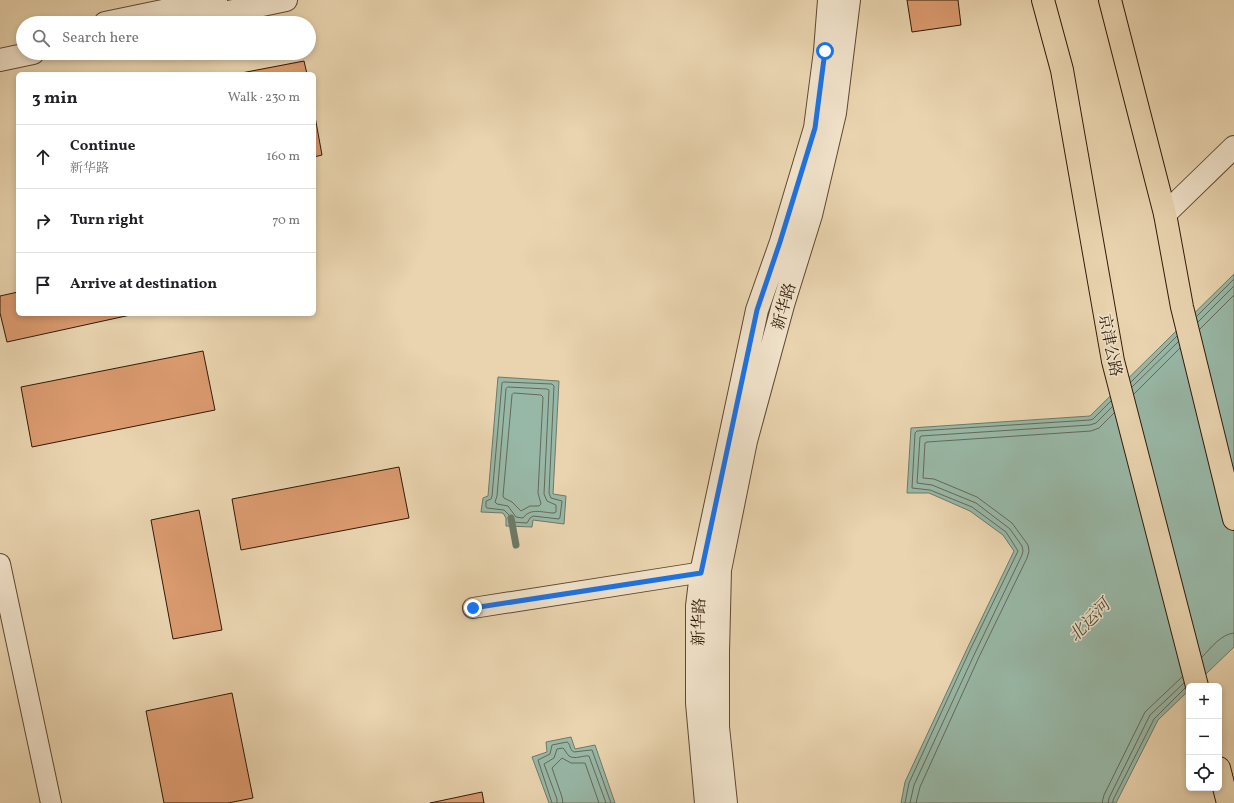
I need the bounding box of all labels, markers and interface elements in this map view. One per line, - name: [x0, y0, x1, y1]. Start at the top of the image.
- search box: [16, 16, 316, 60]
- icon: search: [30, 27, 52, 49]
- text: Search here: [62, 28, 139, 49]
- route start: [816, 42, 834, 60]
- text: 3 min: [32, 87, 78, 110]
- text: Walk · 230 m: [228, 89, 300, 107]
- text: Continue: [70, 136, 135, 157]
- icon: ahead: [32, 146, 54, 168]
- text: 160 m: [266, 148, 300, 166]
- text: 新华路: [70, 160, 109, 178]
- icon: right: [32, 210, 54, 232]
- text: Turn right: [70, 210, 144, 231]
- text: 70 m: [272, 212, 300, 230]
- icon: arrive: [32, 274, 54, 296]
- text: Arrive at destination: [70, 274, 217, 295]
- street label: 新华路: [768, 280, 802, 333]
- street label: 京津公路: [1092, 312, 1126, 379]
- water label: 北运河: [1064, 593, 1118, 647]
- street label: 新华路: [689, 598, 711, 646]
- route end: [464, 599, 482, 617]
- map controls: [1186, 683, 1222, 791]
- button: +: [1186, 683, 1222, 719]
- button: −: [1186, 719, 1222, 755]
- button: locate: [1186, 755, 1222, 791]

